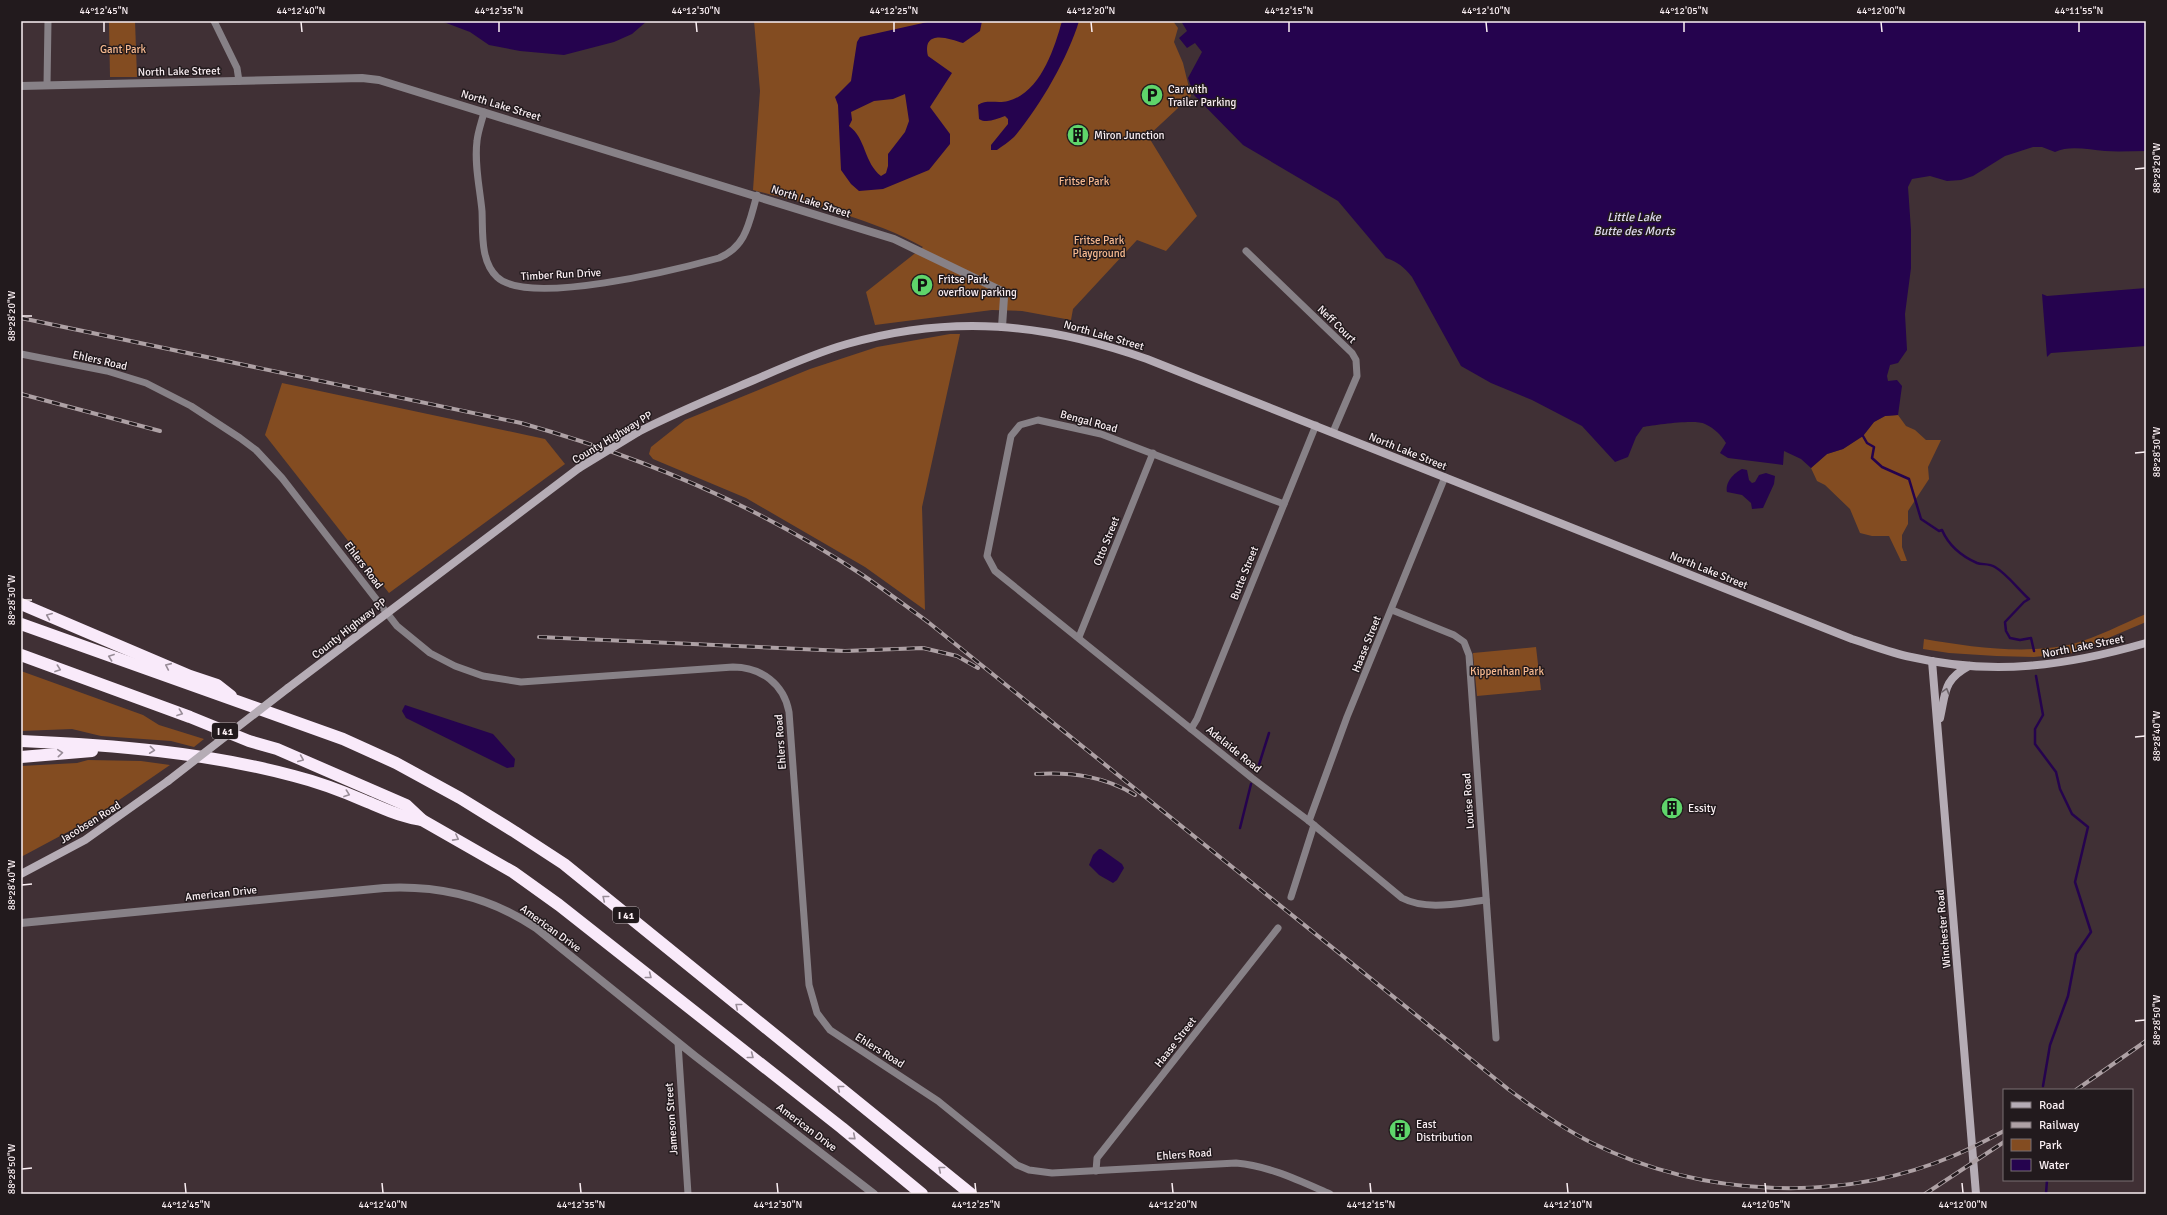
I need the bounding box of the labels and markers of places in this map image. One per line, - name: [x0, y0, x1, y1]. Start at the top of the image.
- parking icon: Car with Trailer Parking: [1139, 82, 1165, 108]
- place label: Car with Trailer Parking: [1168, 83, 1237, 109]
- building icon: Miron Junction: [1065, 122, 1091, 148]
- place label: Miron Junction: [1094, 129, 1165, 142]
- parking icon: Fritse Park overflow parking: [909, 272, 935, 298]
- place label: Fritse Park overflow parking: [938, 273, 1017, 299]
- building icon: Essity: [1659, 795, 1685, 821]
- place label: Essity: [1688, 802, 1717, 815]
- building icon: East Distribution: [1387, 1117, 1413, 1143]
- place label: East Distribution: [1416, 1118, 1472, 1144]

